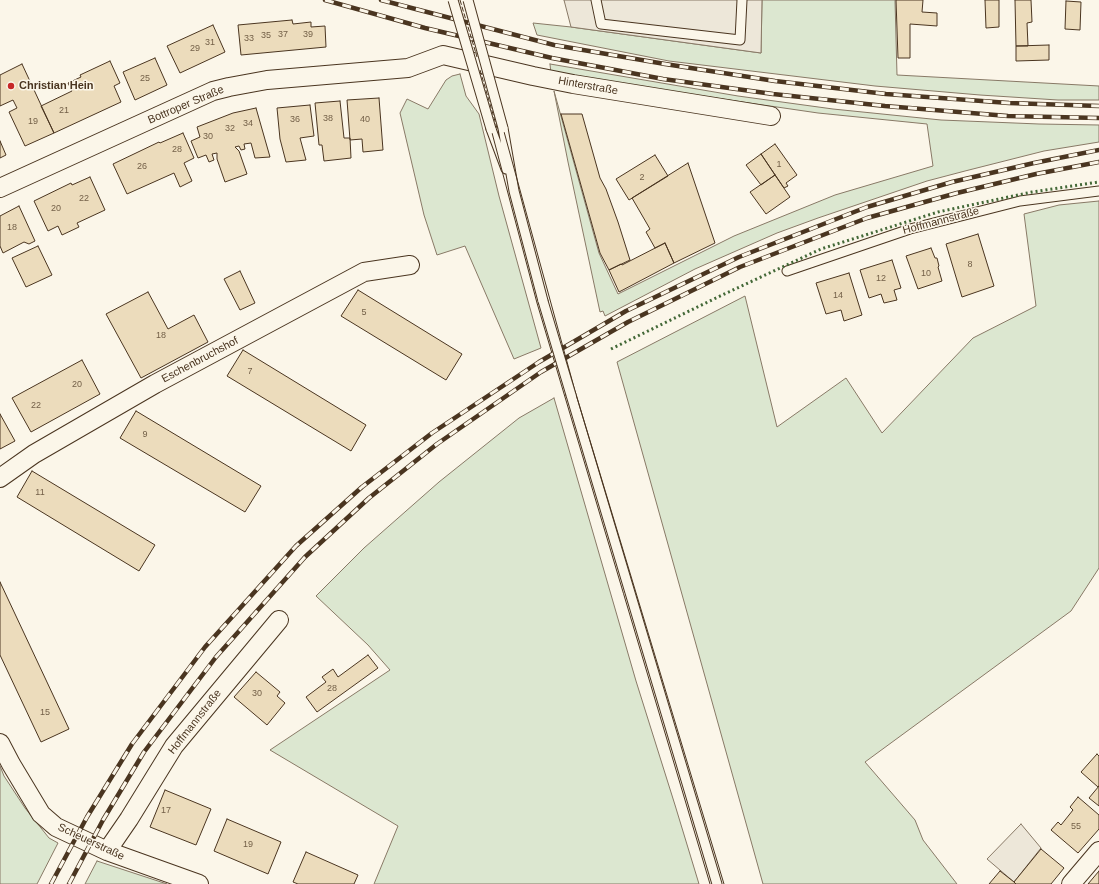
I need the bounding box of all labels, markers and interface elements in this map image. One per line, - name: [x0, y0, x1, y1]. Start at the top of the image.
- house number: 37: [278, 30, 288, 40]
- house number: 39: [303, 30, 313, 40]
- house number: 35: [261, 31, 271, 41]
- house number: 33: [244, 34, 254, 44]
- house number: 31: [205, 38, 215, 48]
- house number: 29: [190, 44, 200, 54]
- house number: 25: [140, 74, 150, 84]
- street label: Hinterstraße: [557, 74, 619, 98]
- place label: Christian Hein: [19, 79, 94, 93]
- marker: Christian Hein: [6, 81, 16, 91]
- street label: Bottroper Straße: [146, 83, 226, 127]
- house number: 21: [59, 106, 69, 116]
- house number: 38: [323, 114, 333, 124]
- house number: 36: [290, 115, 300, 125]
- house number: 40: [360, 115, 370, 125]
- house number: 19: [28, 117, 38, 127]
- house number: 34: [243, 119, 253, 129]
- house number: 32: [225, 124, 235, 134]
- house number: 30: [203, 132, 213, 142]
- house number: 28: [172, 145, 182, 155]
- house number: 1: [776, 160, 782, 170]
- house number: 26: [137, 162, 147, 172]
- house number: 2: [639, 173, 645, 183]
- house number: 22: [79, 194, 89, 204]
- house number: 20: [51, 204, 61, 214]
- street label: Hoffmannstraße: [901, 204, 981, 238]
- house number: 18: [7, 223, 17, 233]
- house number: 8: [967, 260, 973, 270]
- house number: 10: [921, 269, 931, 279]
- house number: 12: [876, 274, 886, 284]
- house number: 14: [833, 291, 843, 301]
- house number: 5: [361, 308, 367, 318]
- house number: 18: [156, 331, 166, 341]
- street label: Eschenbruchshof: [159, 334, 241, 386]
- house number: 7: [247, 367, 253, 377]
- house number: 20: [72, 380, 82, 390]
- house number: 22: [31, 401, 41, 411]
- house number: 9: [142, 430, 148, 440]
- house number: 11: [35, 488, 45, 498]
- house number: 28: [327, 684, 337, 694]
- street label: Hoffmannstraße: [166, 687, 224, 757]
- house number: 30: [252, 689, 262, 699]
- house number: 15: [40, 708, 50, 718]
- house number: 17: [161, 806, 171, 816]
- street label: Scheuerstraße: [56, 821, 126, 863]
- house number: 55: [1071, 822, 1081, 832]
- house number: 19: [243, 840, 253, 850]

